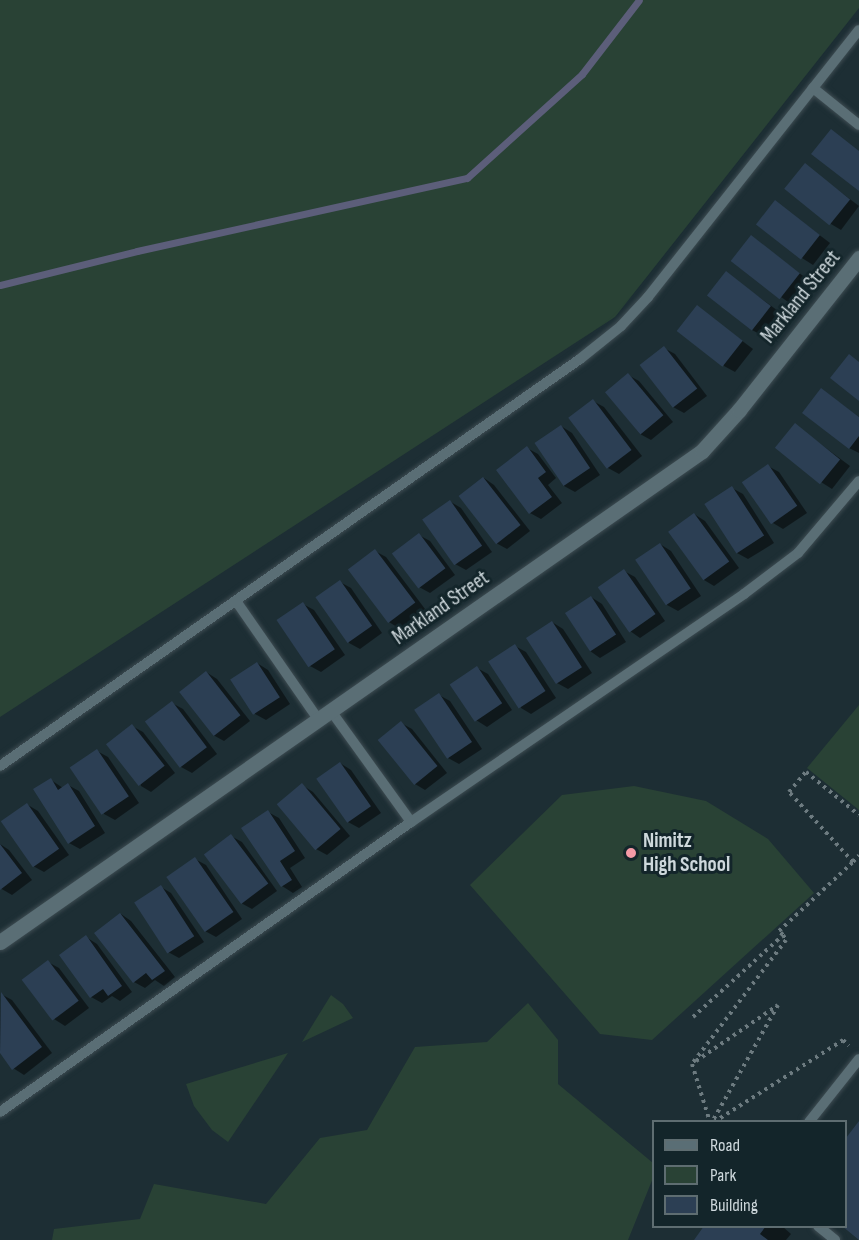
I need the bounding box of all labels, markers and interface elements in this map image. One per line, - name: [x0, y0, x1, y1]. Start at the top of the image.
- street label: Markland Street: [756, 246, 846, 348]
- street label: Markland Street: [388, 566, 494, 650]
- place label: Nimitz High School: [643, 828, 730, 878]
- marker: Nimitz High School: [624, 846, 638, 860]
- legend: [652, 1120, 847, 1228]
- text: Road: [710, 1135, 740, 1156]
- text: Park: [710, 1165, 736, 1186]
- text: Building: [710, 1195, 758, 1216]

